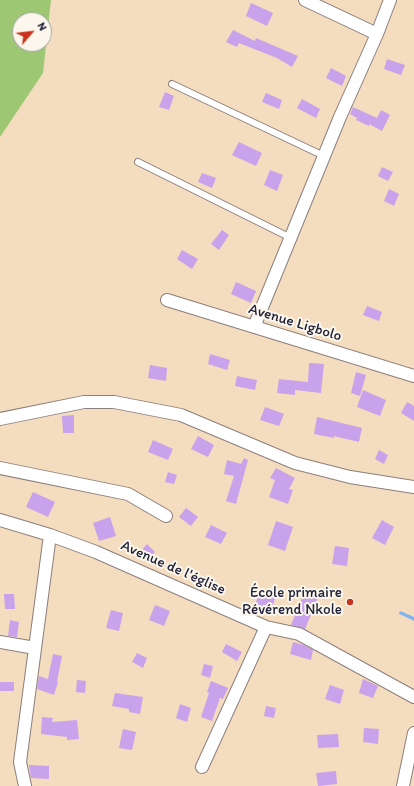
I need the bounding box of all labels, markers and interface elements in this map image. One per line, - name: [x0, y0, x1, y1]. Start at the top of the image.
- north arrow: [12, 12, 52, 52]
- text: N: [35, 20, 50, 33]
- street label: Avenue Ligbolo: [246, 300, 344, 346]
- street label: Avenue de l'église: [118, 537, 228, 599]
- place label: École primaire Révérend Nkole: [242, 584, 342, 619]
- marker: École primaire Révérend Nkole: [345, 597, 355, 607]

